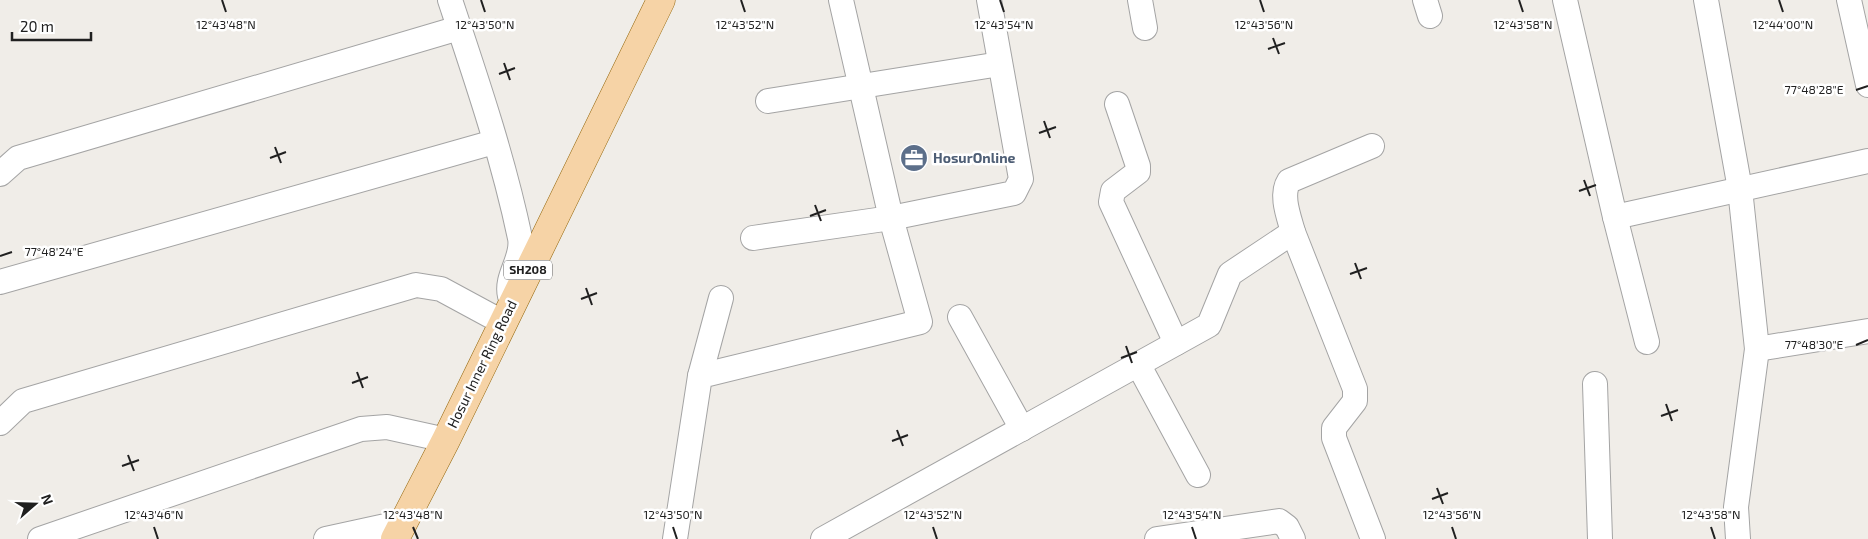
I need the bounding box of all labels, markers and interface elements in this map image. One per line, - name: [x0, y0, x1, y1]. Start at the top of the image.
- scale bar: [12, 10, 91, 42]
- text: 20 m: [20, 17, 54, 35]
- text: 12°43'48"N: [196, 17, 256, 31]
- text: 12°43'50"N: [456, 17, 514, 31]
- text: 12°43'52"N: [716, 17, 774, 31]
- text: 12°43'54"N: [975, 17, 1033, 31]
- text: 12°43'56"N: [1235, 17, 1293, 31]
- text: 12°43'58"N: [1494, 17, 1552, 31]
- text: 12°44'00"N: [1753, 17, 1813, 31]
- text: 77°48'28"E: [1785, 82, 1844, 96]
- office icon: HosurOnline: [899, 143, 929, 173]
- place label: HosurOnline: [933, 149, 1016, 166]
- text: 77°48'24"E: [25, 244, 84, 258]
- road number: SH208: [504, 260, 552, 280]
- street label: Hosur Inner Ring Road: [443, 297, 520, 430]
- text: 77°48'30"E: [1785, 337, 1844, 351]
- north arrow: [10, 479, 60, 529]
- text: N: [38, 492, 57, 507]
- text: 12°43'46"N: [124, 507, 184, 521]
- text: 12°43'48"N: [383, 507, 443, 521]
- text: 12°43'50"N: [644, 507, 702, 521]
- text: 12°43'52"N: [904, 507, 962, 521]
- text: 12°43'54"N: [1163, 507, 1221, 521]
- text: 12°43'56"N: [1423, 507, 1481, 521]
- text: 12°43'58"N: [1682, 507, 1740, 521]

